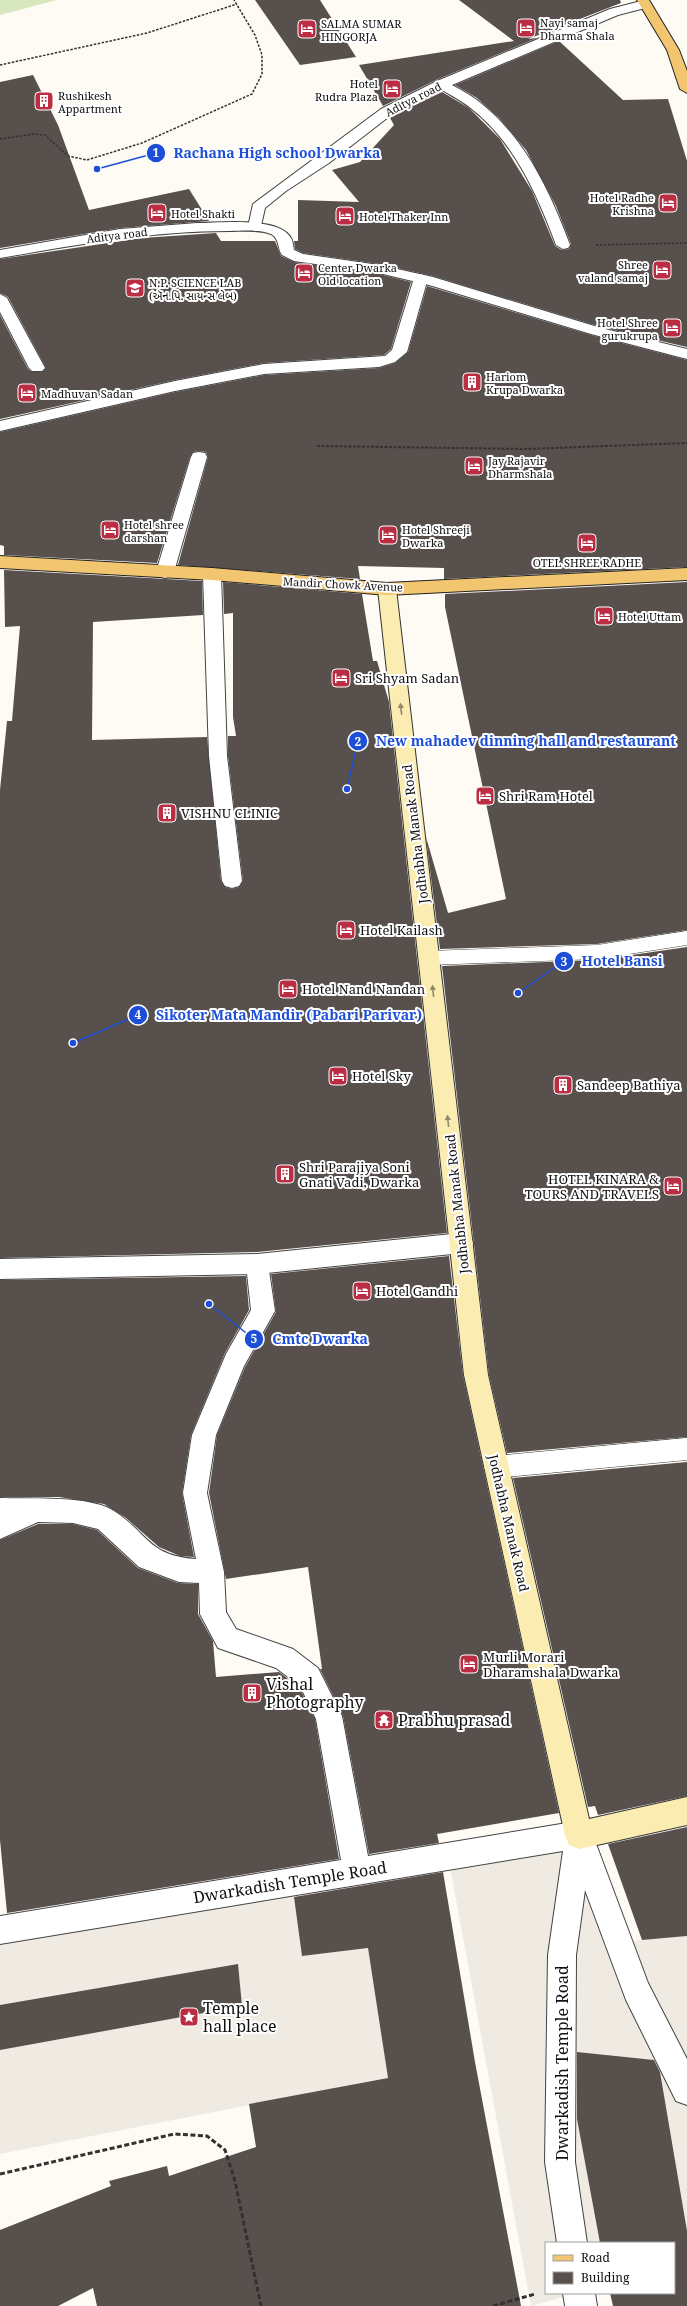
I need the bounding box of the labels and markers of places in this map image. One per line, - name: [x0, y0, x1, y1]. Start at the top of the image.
- place label: Nayi samaj Dharma Shala: [540, 15, 615, 43]
- place label: SALMA SUMAR HINGORJA: [321, 16, 402, 44]
- hotel icon: Nayi samaj Dharma Shala: [515, 17, 537, 39]
- hotel icon: SALMA SUMAR HINGORJA: [296, 18, 318, 40]
- place label: Hotel Rudra Plaza: [315, 76, 379, 104]
- hotel icon: Hotel Rudra Plaza: [381, 78, 403, 100]
- place label: Rushikesh Appartment: [58, 88, 122, 116]
- building icon: Rushikesh Appartment: [33, 90, 55, 112]
- callout: Rachana High school Dwarka: [146, 140, 389, 166]
- place label: Hotel Radhe Krishna: [590, 190, 654, 218]
- hotel icon: Hotel Radhe Krishna: [657, 192, 679, 214]
- hotel icon: Hotel Shakti: [146, 202, 168, 224]
- hotel icon: Hotel Thaker Inn: [334, 205, 356, 227]
- place label: Hotel Shakti: [171, 206, 236, 221]
- place label: Hotel Thaker Inn: [359, 209, 448, 224]
- place label: Shree valand samaj: [578, 257, 648, 285]
- hotel icon: Shree valand samaj: [651, 259, 673, 281]
- place label: Center Dwarka Old location: [318, 260, 397, 288]
- hotel icon: Center Dwarka Old location: [293, 262, 315, 284]
- place label: N.P. SCIENCE LAB (ઍન.પિ. સાયન્સ લેબ): [149, 275, 241, 303]
- school or university icon: N.P. SCIENCE LAB (ઍન.પિ. સાયન્સ લેબ): [124, 277, 146, 299]
- place label: Hotel Shree gurukrupa: [597, 315, 658, 343]
- hotel icon: Hotel Shree gurukrupa: [661, 317, 683, 339]
- place label: Hariom Krupa Dwarka: [486, 369, 563, 397]
- building icon: Hariom Krupa Dwarka: [461, 371, 483, 393]
- hotel icon: Madhuvan Sadan: [16, 382, 38, 404]
- place label: Madhuvan Sadan: [41, 386, 133, 401]
- place label: Jay Rajavir Dharmshala: [487, 453, 553, 481]
- hotel icon: Jay Rajavir Dharmshala: [463, 455, 485, 477]
- place label: Hotel shree darshan: [124, 517, 184, 545]
- hotel icon: Hotel shree darshan: [99, 519, 121, 541]
- place label: Hotel Shreeji Dwarka: [402, 522, 470, 550]
- hotel icon: Hotel Shreeji Dwarka: [377, 524, 399, 546]
- hotel icon: OTEL SHREE RADHE: [576, 532, 598, 554]
- place label: OTEL SHREE RADHE: [533, 555, 641, 570]
- hotel icon: Hotel Uttam: [593, 605, 615, 627]
- place label: Hotel Uttam: [618, 609, 682, 624]
- hotel icon: Sri Shyam Sadan: [330, 667, 352, 689]
- place label: Sri Shyam Sadan: [355, 669, 460, 687]
- callout: New mahadev dinning hall and restaurant: [348, 728, 683, 754]
- hotel icon: Shri Ram Hotel: [474, 785, 496, 807]
- place label: Shri Ram Hotel: [499, 787, 593, 805]
- building icon: VISHNU CLINIC: [156, 802, 178, 824]
- place label: VISHNU CLINIC: [181, 804, 278, 822]
- hotel icon: Hotel Kailash: [335, 919, 357, 941]
- place label: Hotel Kailash: [360, 921, 443, 939]
- callout: Hotel Bansi: [554, 948, 671, 974]
- hotel icon: Hotel Nand Nandan: [277, 978, 299, 1000]
- place label: Hotel Nand Nandan: [302, 980, 426, 998]
- callout: Sikoter Mata Mandir (Pabari Parivar): [128, 1002, 430, 1028]
- hotel icon: Hotel Sky: [327, 1065, 349, 1087]
- place label: Hotel Sky: [352, 1067, 411, 1085]
- building icon: Sandeep Bathiya: [552, 1074, 574, 1096]
- place label: Sandeep Bathiya: [577, 1076, 681, 1094]
- place label: Shri Parajiya Soni Gnati Vadi, Dwarka: [299, 1158, 419, 1191]
- building icon: Shri Parajiya Soni Gnati Vadi, Dwarka: [274, 1163, 296, 1185]
- place label: HOTEL KINARA & TOURS AND TRAVELS: [525, 1170, 659, 1203]
- hotel icon: HOTEL KINARA & TOURS AND TRAVELS: [662, 1175, 684, 1197]
- hotel icon: Hotel Gandhi: [351, 1280, 373, 1302]
- place label: Hotel Gandhi: [376, 1282, 458, 1300]
- callout: Cmtc Dwarka: [244, 1326, 376, 1352]
- place label: Murli Morari Dharamshala Dwarka: [483, 1648, 619, 1681]
- hotel icon: Murli Morari Dharamshala Dwarka: [458, 1653, 480, 1675]
- place label: Vishal Photography: [266, 1673, 364, 1713]
- building icon: Vishal Photography: [241, 1682, 263, 1704]
- temple icon: Prabhu prasad: [373, 1709, 395, 1731]
- place label: Prabhu prasad: [398, 1709, 510, 1731]
- place label: Temple hall place: [203, 1997, 276, 2037]
- place icon: Temple hall place: [178, 2006, 200, 2028]

